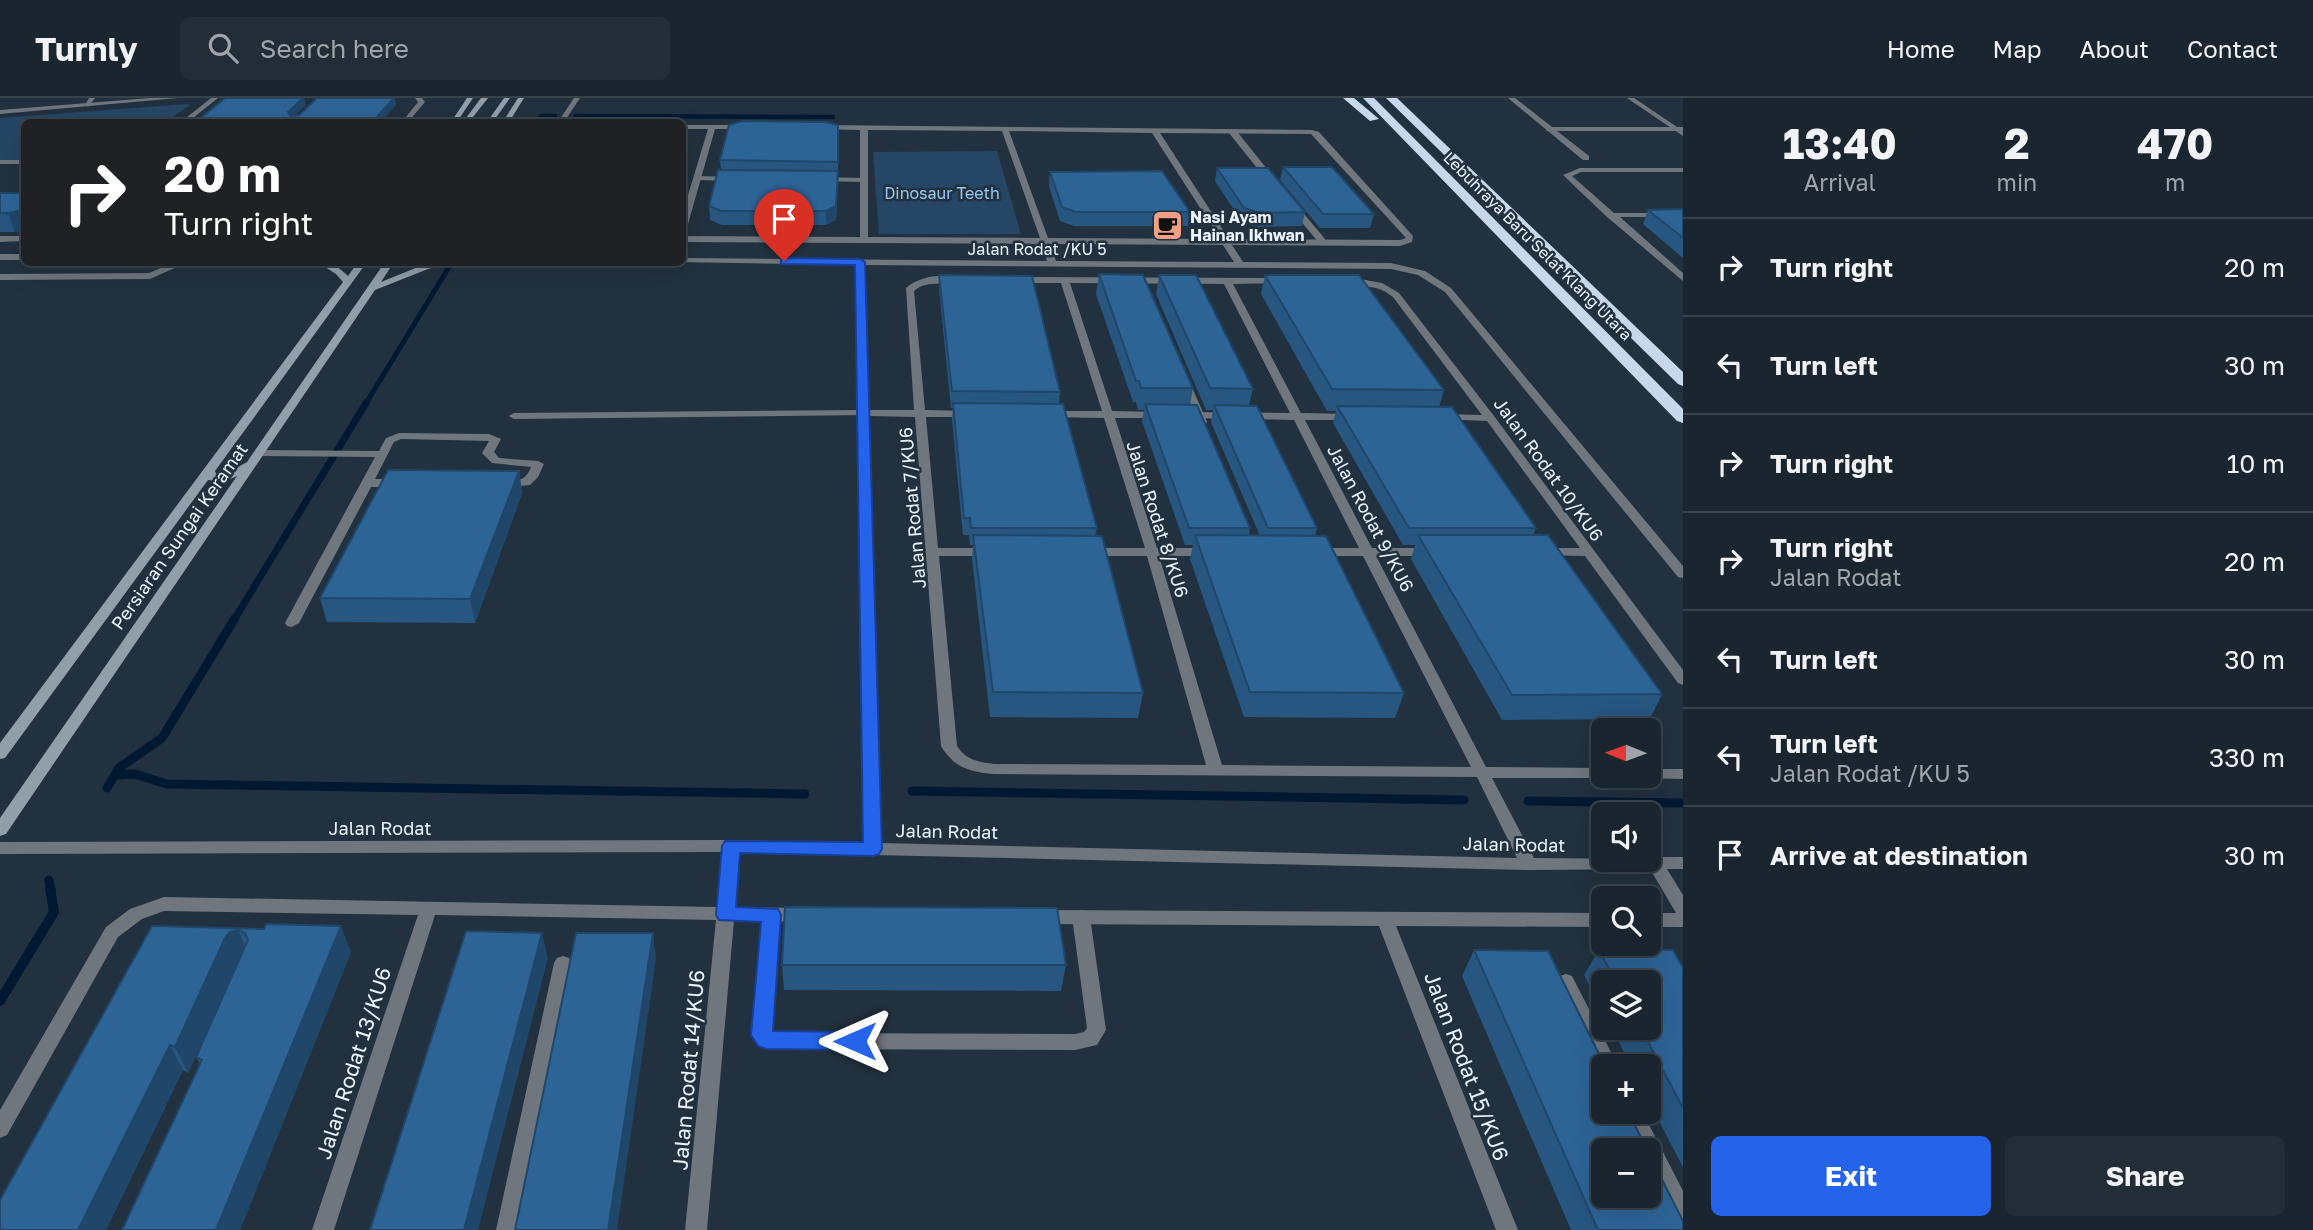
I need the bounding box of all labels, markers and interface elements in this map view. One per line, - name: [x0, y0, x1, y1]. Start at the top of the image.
- search box: [180, 17, 670, 80]
- text: Turnly: [35, 29, 138, 68]
- icon: search: [204, 29, 242, 67]
- text: Search here: [260, 33, 409, 64]
- text: Home: [1887, 34, 1955, 63]
- text: Map: [1993, 34, 2042, 63]
- text: About: [2080, 34, 2149, 63]
- text: Contact: [2187, 34, 2278, 63]
- text: 13:40: [1783, 118, 1897, 168]
- text: 2: [2004, 118, 2030, 168]
- text: 470: [2137, 118, 2213, 168]
- text: 20 m: [164, 144, 281, 203]
- icon: right: [49, 147, 140, 238]
- street label: Lebuhraya Baru Selat Klang Utara: [1440, 148, 1636, 344]
- text: Arrival: [1804, 168, 1876, 196]
- text: min: [1997, 168, 2037, 196]
- text: m: [2165, 168, 2185, 196]
- park label: Dinosaur Teeth: [884, 183, 1000, 203]
- pin: [754, 189, 814, 261]
- icon: arrive: [765, 200, 803, 238]
- text: Turn right: [164, 204, 313, 242]
- place label: Nasi Ayam Hainan Ikhwan: [1190, 207, 1305, 245]
- cafe icon: Nasi Ayam Hainan Ikhwan: [1150, 209, 1184, 243]
- street label: Jalan Rodat /KU 5: [967, 239, 1107, 259]
- icon: right: [1711, 248, 1749, 286]
- text: Turn right: [1770, 252, 1893, 283]
- text: 20 m: [2224, 252, 2285, 283]
- icon: left: [1711, 346, 1749, 384]
- text: Turn left: [1770, 350, 1878, 381]
- text: 30 m: [2224, 350, 2285, 381]
- street label: Jalan Rodat 10/KU6: [1489, 393, 1609, 545]
- street label: Jalan Rodat 7/KU6: [894, 426, 930, 590]
- street label: Persiaran Sungai Keramat: [106, 438, 252, 634]
- street label: Jalan Rodat 8/KU6: [1122, 438, 1194, 600]
- street label: Jalan Rodat 9/KU6: [1323, 441, 1419, 595]
- icon: right: [1711, 444, 1749, 482]
- text: Turn right: [1770, 448, 1893, 479]
- text: 10 m: [2227, 448, 2285, 479]
- text: Turn right: [1770, 532, 1893, 563]
- icon: right: [1711, 542, 1749, 580]
- text: 20 m: [2224, 546, 2285, 577]
- text: Jalan Rodat: [1770, 563, 1901, 591]
- icon: left: [1711, 640, 1749, 678]
- text: Turn left: [1770, 644, 1878, 675]
- text: 30 m: [2224, 644, 2285, 675]
- north arrow: [1591, 718, 1661, 788]
- map controls: [1591, 718, 1661, 1208]
- text: Turn left: [1770, 728, 1878, 759]
- icon: left: [1711, 738, 1749, 776]
- text: 330 m: [2209, 742, 2285, 773]
- text: Jalan Rodat /KU 5: [1770, 759, 1970, 787]
- button: sound: [1591, 802, 1661, 872]
- street label: Jalan Rodat: [329, 817, 431, 839]
- street label: Jalan Rodat: [895, 819, 999, 843]
- street label: Jalan Rodat: [1462, 832, 1566, 856]
- icon: arrive: [1711, 836, 1749, 874]
- text: Arrive at destination: [1770, 840, 2028, 871]
- text: 30 m: [2224, 840, 2285, 871]
- button: search: [1591, 886, 1661, 956]
- street label: Jalan Rodat 13/KU6: [310, 964, 396, 1162]
- street label: Jalan Rodat 15/KU6: [1419, 968, 1515, 1164]
- street label: Jalan Rodat 14/KU6: [666, 969, 710, 1171]
- button: layers: [1591, 970, 1661, 1040]
- position arrow: [818, 1004, 892, 1078]
- button: +: [1591, 1054, 1661, 1124]
- button: Exit: [1711, 1136, 1991, 1216]
- button: Share: [2005, 1136, 2285, 1216]
- button: −: [1591, 1138, 1661, 1208]

